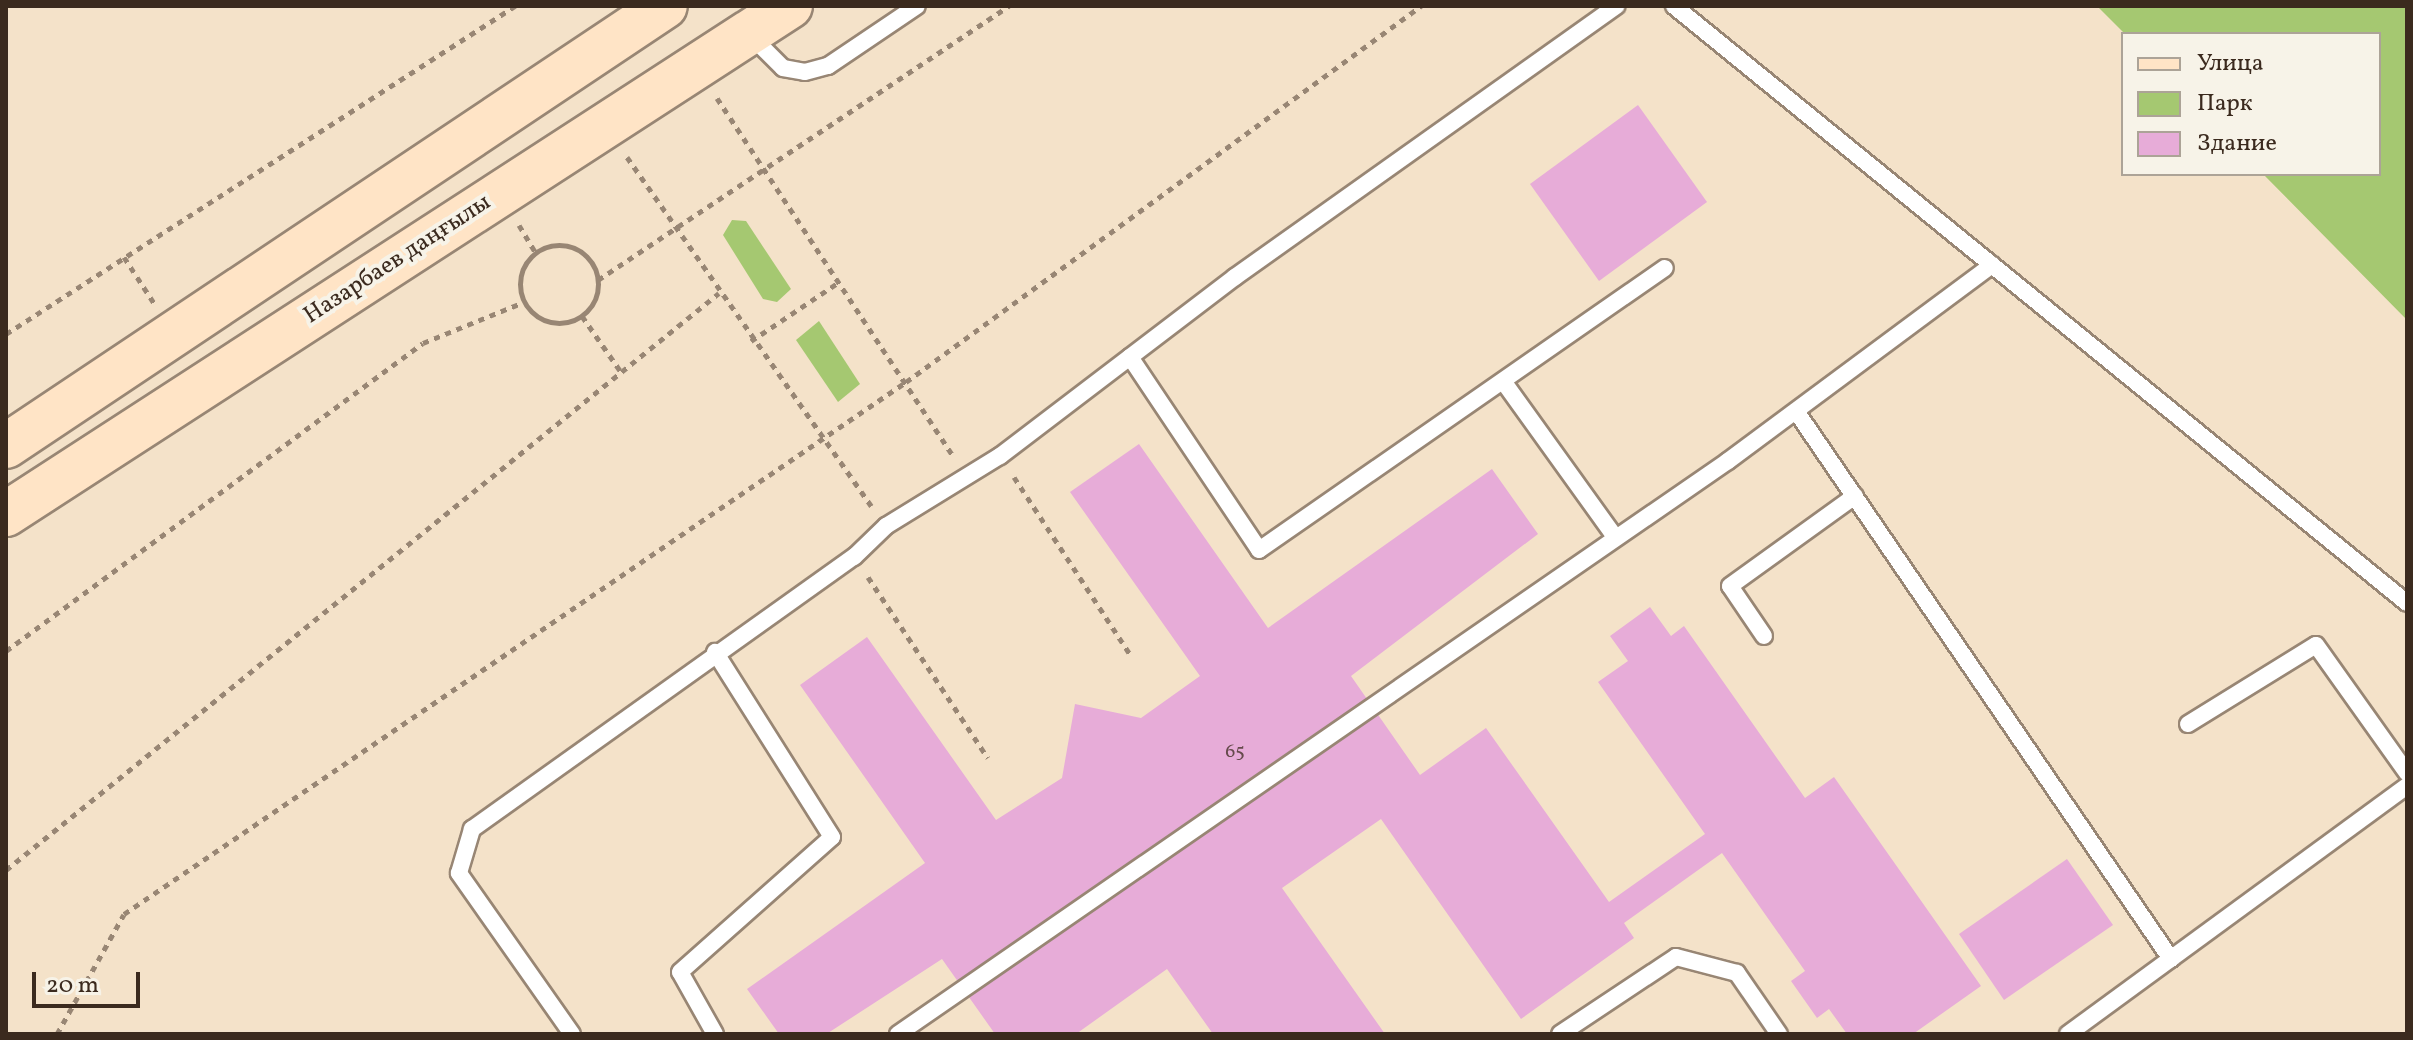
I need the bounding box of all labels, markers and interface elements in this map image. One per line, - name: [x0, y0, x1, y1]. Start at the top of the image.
- legend: [2121, 32, 2381, 176]
- text: Улица: [2197, 47, 2264, 81]
- text: Парк: [2197, 87, 2253, 121]
- text: Здание: [2197, 127, 2277, 161]
- street label: Назарбаев даңғылы: [299, 189, 497, 331]
- house number: 65: [1225, 740, 1245, 764]
- scale bar: [36, 956, 144, 1006]
- text: 20 m: [46, 969, 99, 1003]

